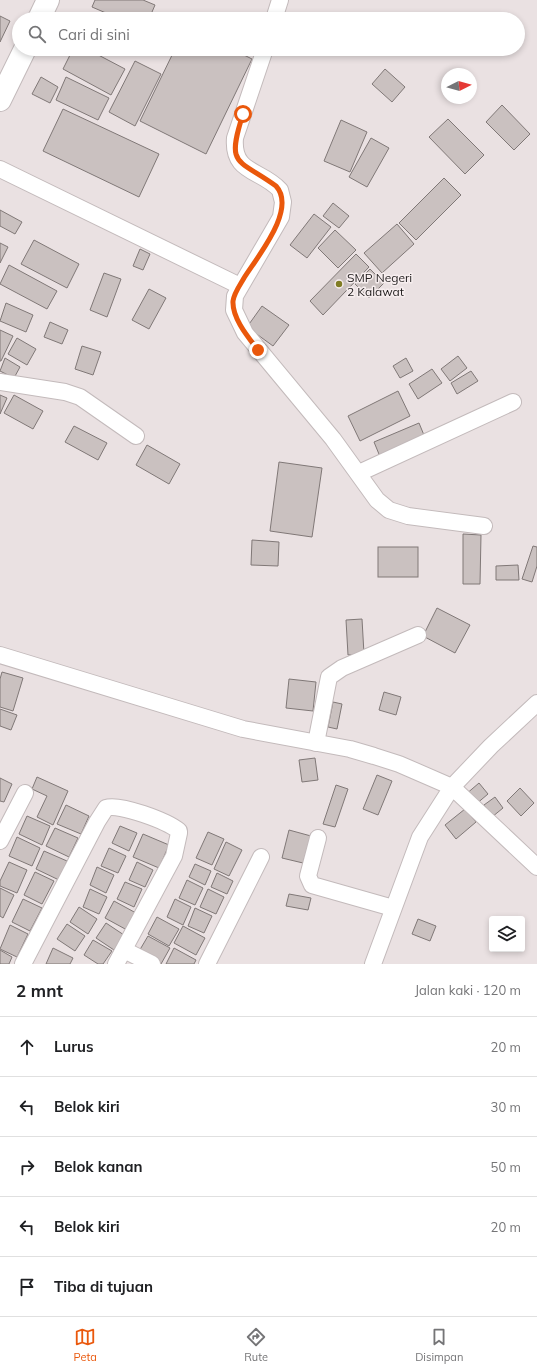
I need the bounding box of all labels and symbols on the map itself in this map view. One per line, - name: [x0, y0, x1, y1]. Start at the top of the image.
- north arrow: [441, 68, 477, 104]
- route start: [234, 105, 252, 123]
- place label: SMP Negeri 2 Kalawat: [347, 270, 412, 299]
- marker: SMP Negeri 2 Kalawat: [334, 279, 344, 289]
- route end: [249, 341, 267, 359]

